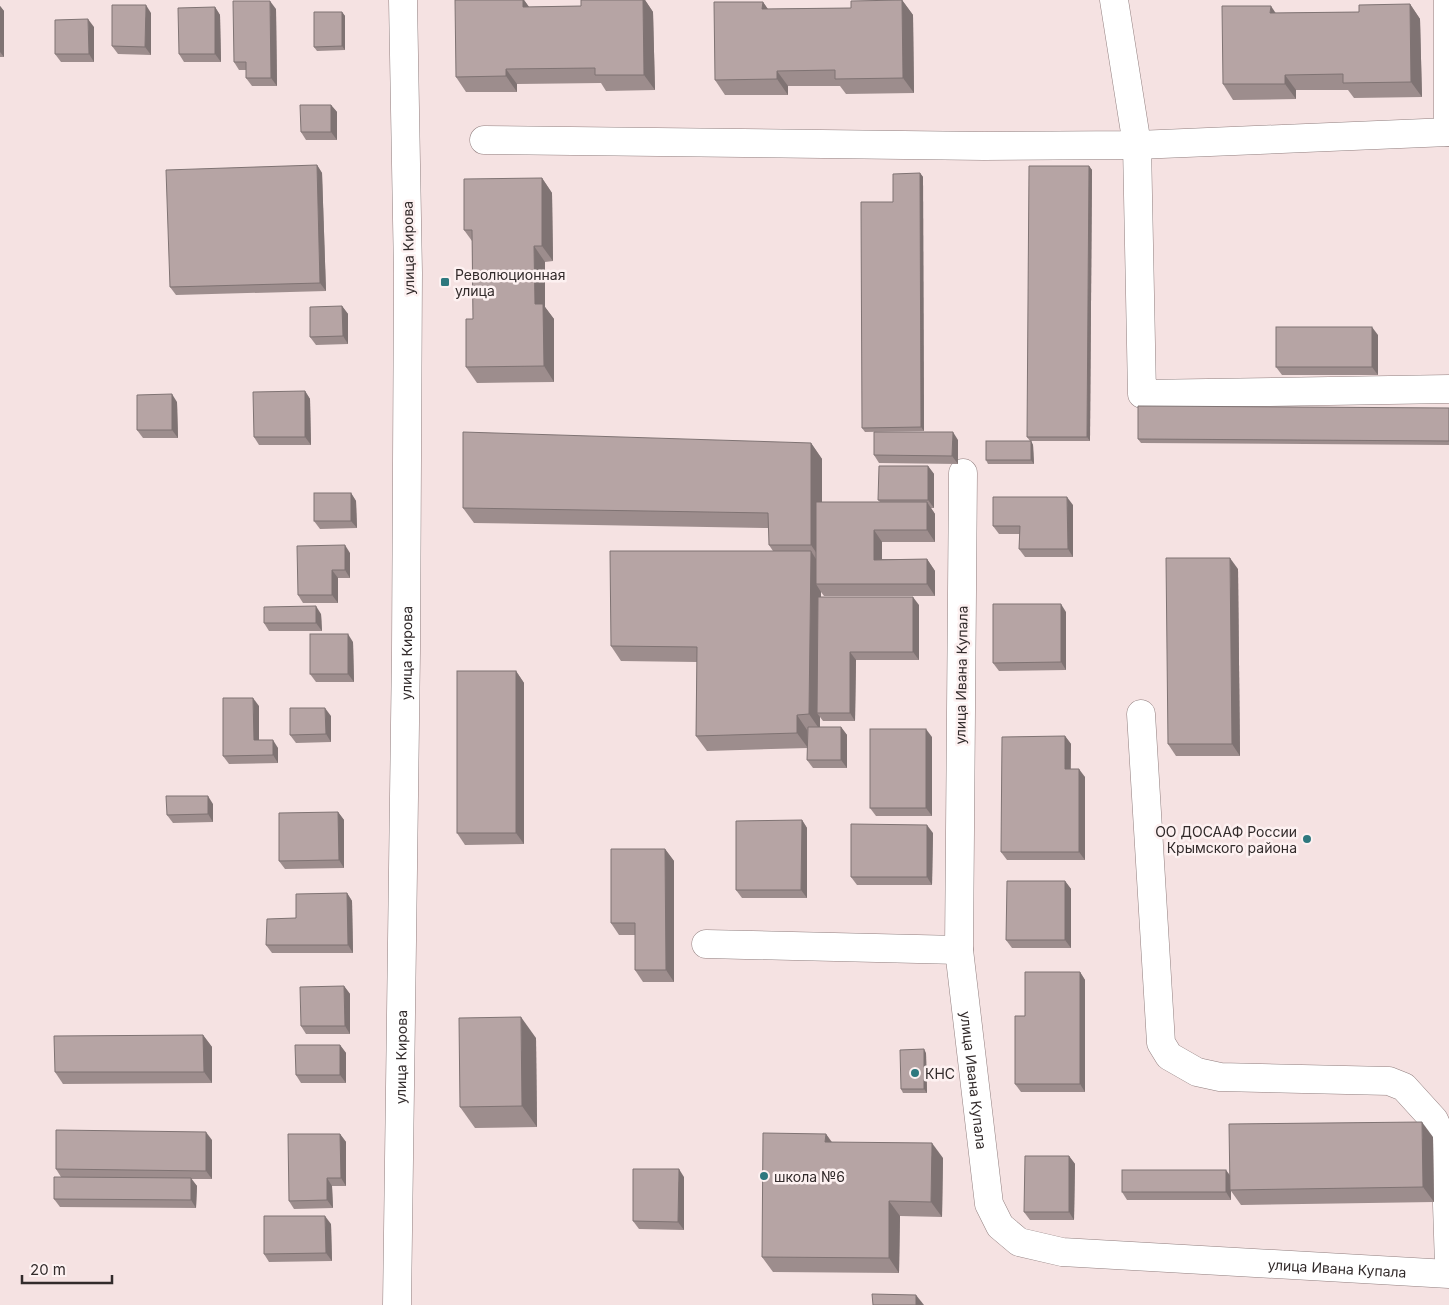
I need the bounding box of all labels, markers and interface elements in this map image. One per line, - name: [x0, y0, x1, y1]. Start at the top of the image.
- street label: улица Кирова: [399, 201, 417, 295]
- place label: Революционная улица: [455, 266, 565, 299]
- marker: Революционная улица: [439, 276, 451, 288]
- street label: улица Ивана Купала: [951, 605, 971, 745]
- street label: улица Кирова: [397, 606, 415, 700]
- place label: ОО ДОСААФ России Крымского района: [1155, 823, 1297, 856]
- marker: ОО ДОСААФ России Крымского района: [1301, 833, 1313, 845]
- street label: улица Кирова: [391, 1010, 410, 1104]
- street label: улица Ивана Купала: [958, 1010, 991, 1150]
- place label: КНС: [925, 1065, 955, 1082]
- marker: КНС: [909, 1067, 921, 1079]
- place label: школа №6: [774, 1168, 845, 1185]
- marker: школа №6: [758, 1170, 770, 1182]
- scale bar: [22, 1252, 112, 1284]
- street label: улица Ивана Купала: [1267, 1255, 1407, 1280]
- text: 20 m: [30, 1260, 66, 1279]

